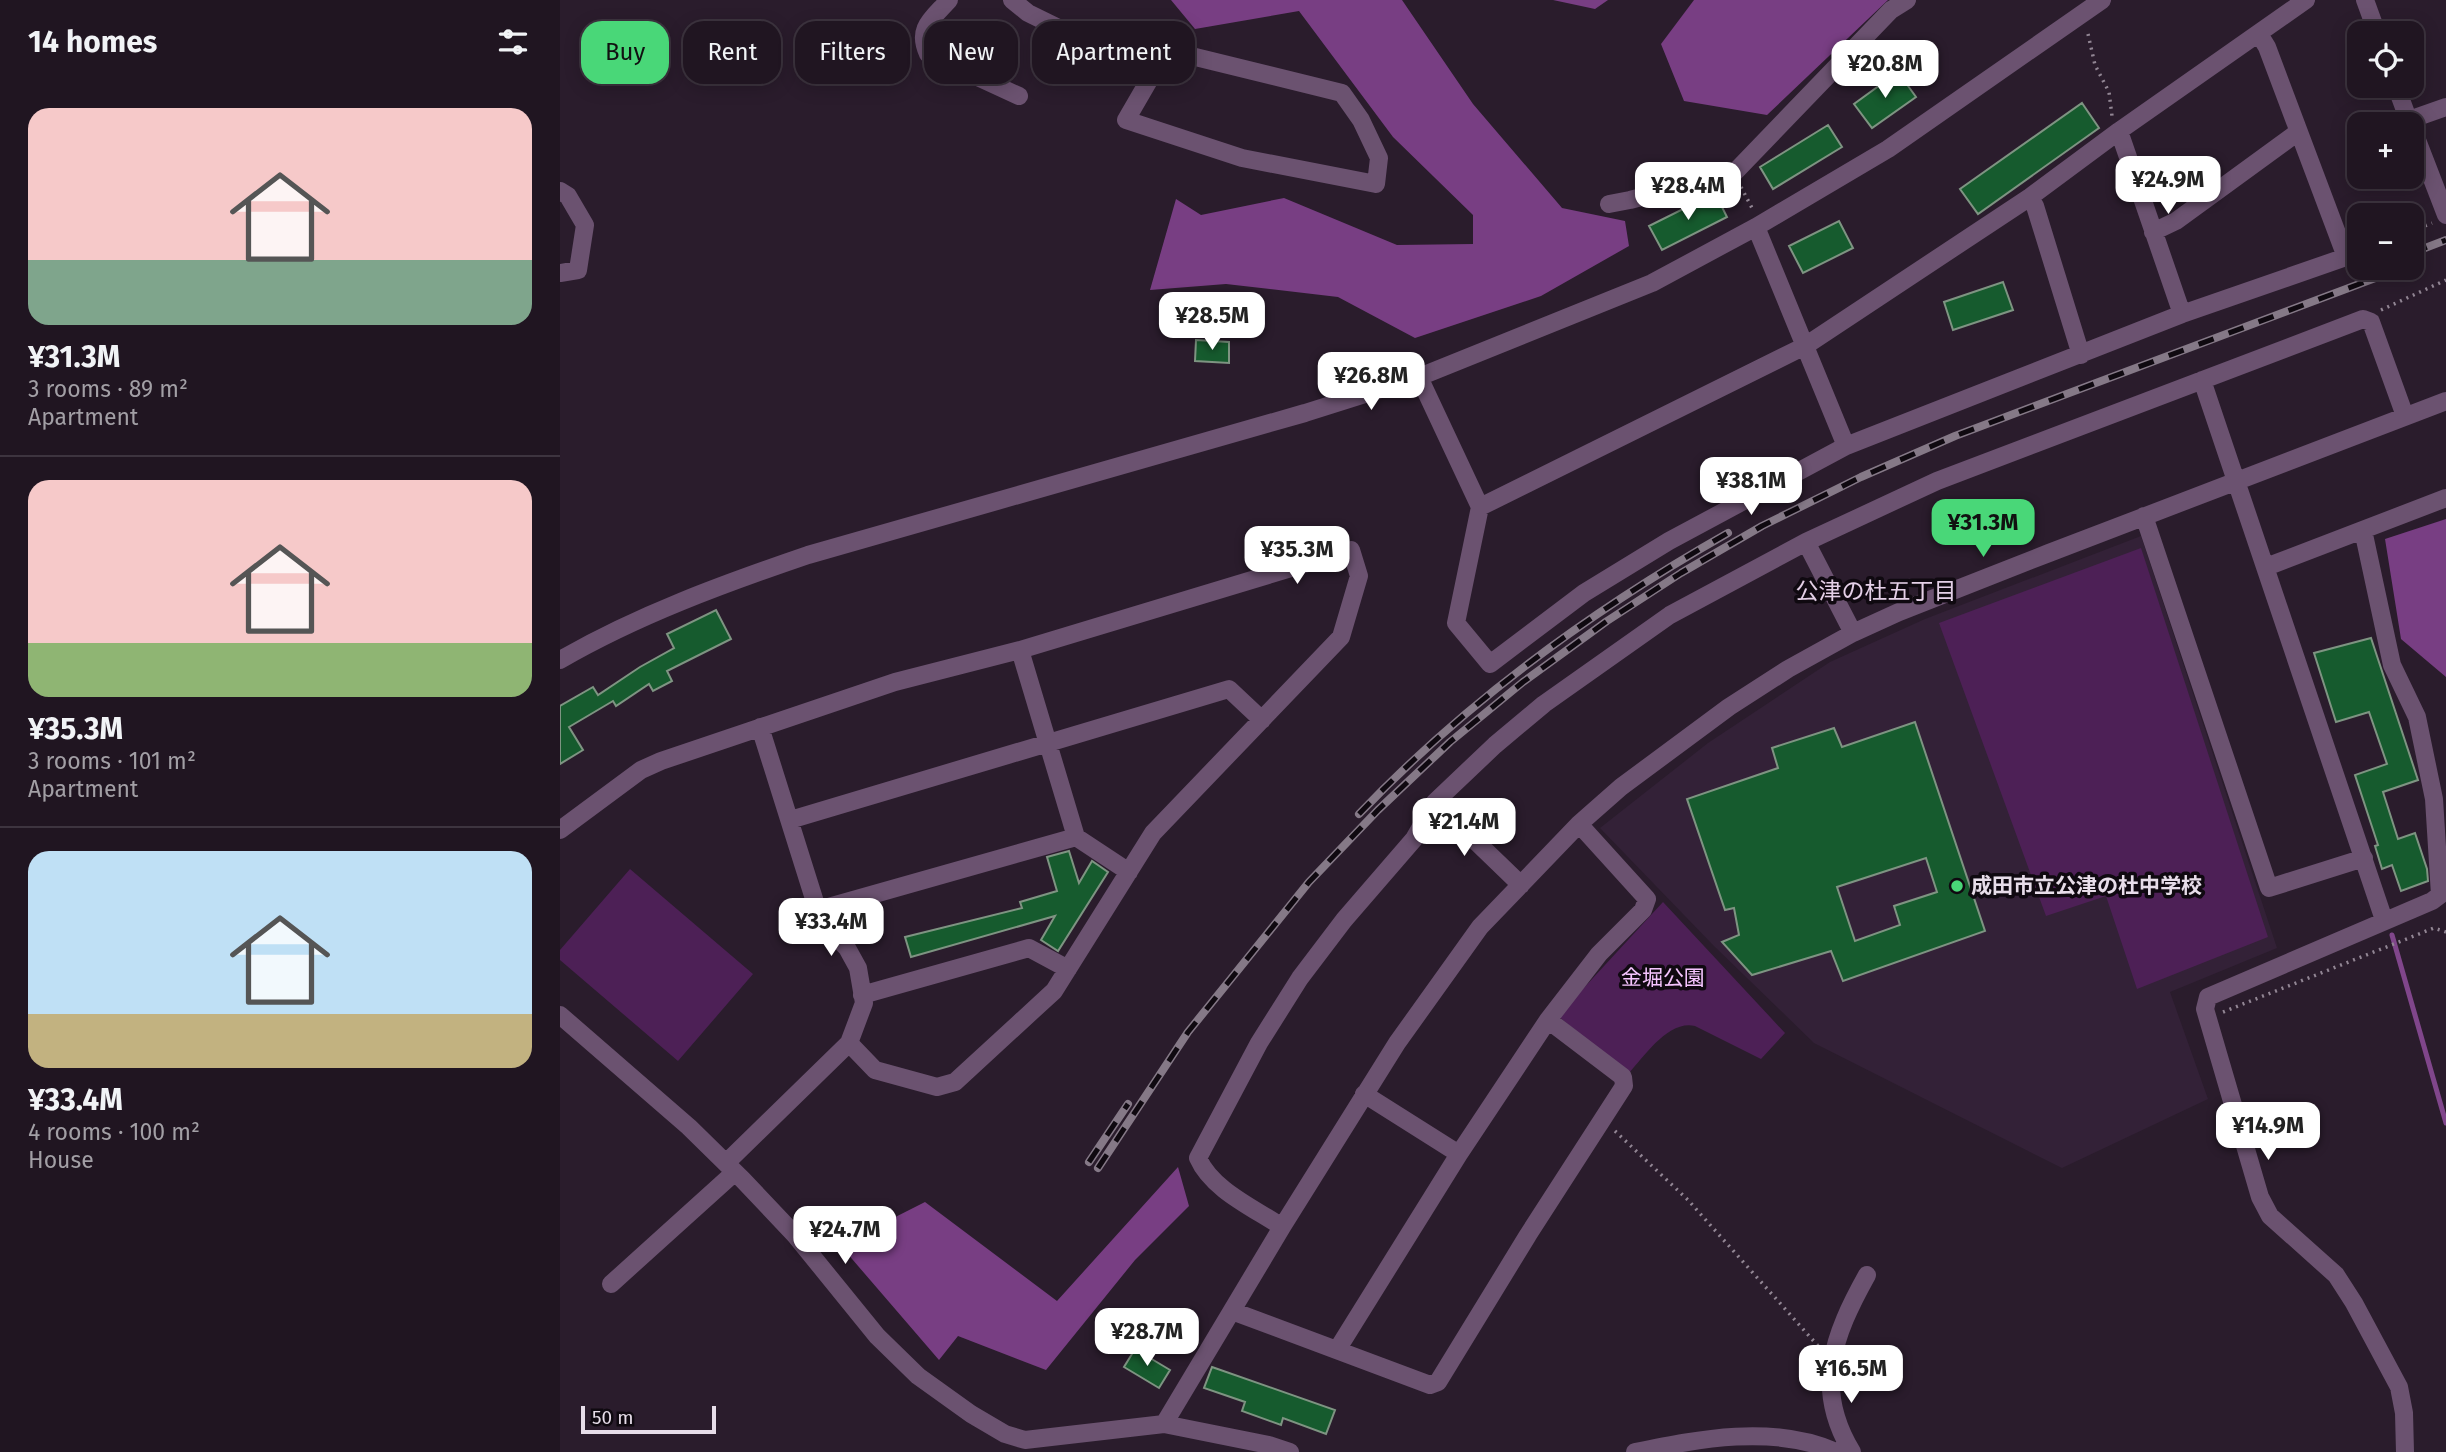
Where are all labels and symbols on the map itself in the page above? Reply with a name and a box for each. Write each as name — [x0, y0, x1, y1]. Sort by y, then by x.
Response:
pin: ¥20.8M — [1828, 41, 1942, 100]
pin: ¥24.9M — [2111, 156, 2225, 216]
pin: ¥28.4M — [1631, 162, 1745, 222]
pin: ¥28.5M — [1155, 292, 1269, 352]
pin: ¥26.8M — [1314, 352, 1428, 412]
pin: ¥38.1M — [1694, 458, 1808, 517]
pin: ¥31.3M — [1926, 500, 2040, 559]
pin: ¥35.3M — [1240, 526, 1354, 586]
district label: 公津の杜五丁目 — [1796, 577, 1957, 605]
pin: ¥21.4M — [1407, 798, 1521, 858]
place label: 成田市立公津の杜中学校 — [1971, 873, 2202, 899]
marker: 成田市立公津の杜中学校 — [1949, 878, 1965, 894]
pin: ¥33.4M — [774, 898, 888, 958]
park label: 金堀公園 — [1621, 965, 1705, 991]
pin: ¥14.9M — [2211, 1102, 2325, 1162]
pin: ¥24.7M — [788, 1206, 902, 1266]
pin: ¥28.7M — [1090, 1308, 1204, 1368]
pin: ¥16.5M — [1794, 1346, 1908, 1405]
scale bar — [581, 1403, 716, 1435]

